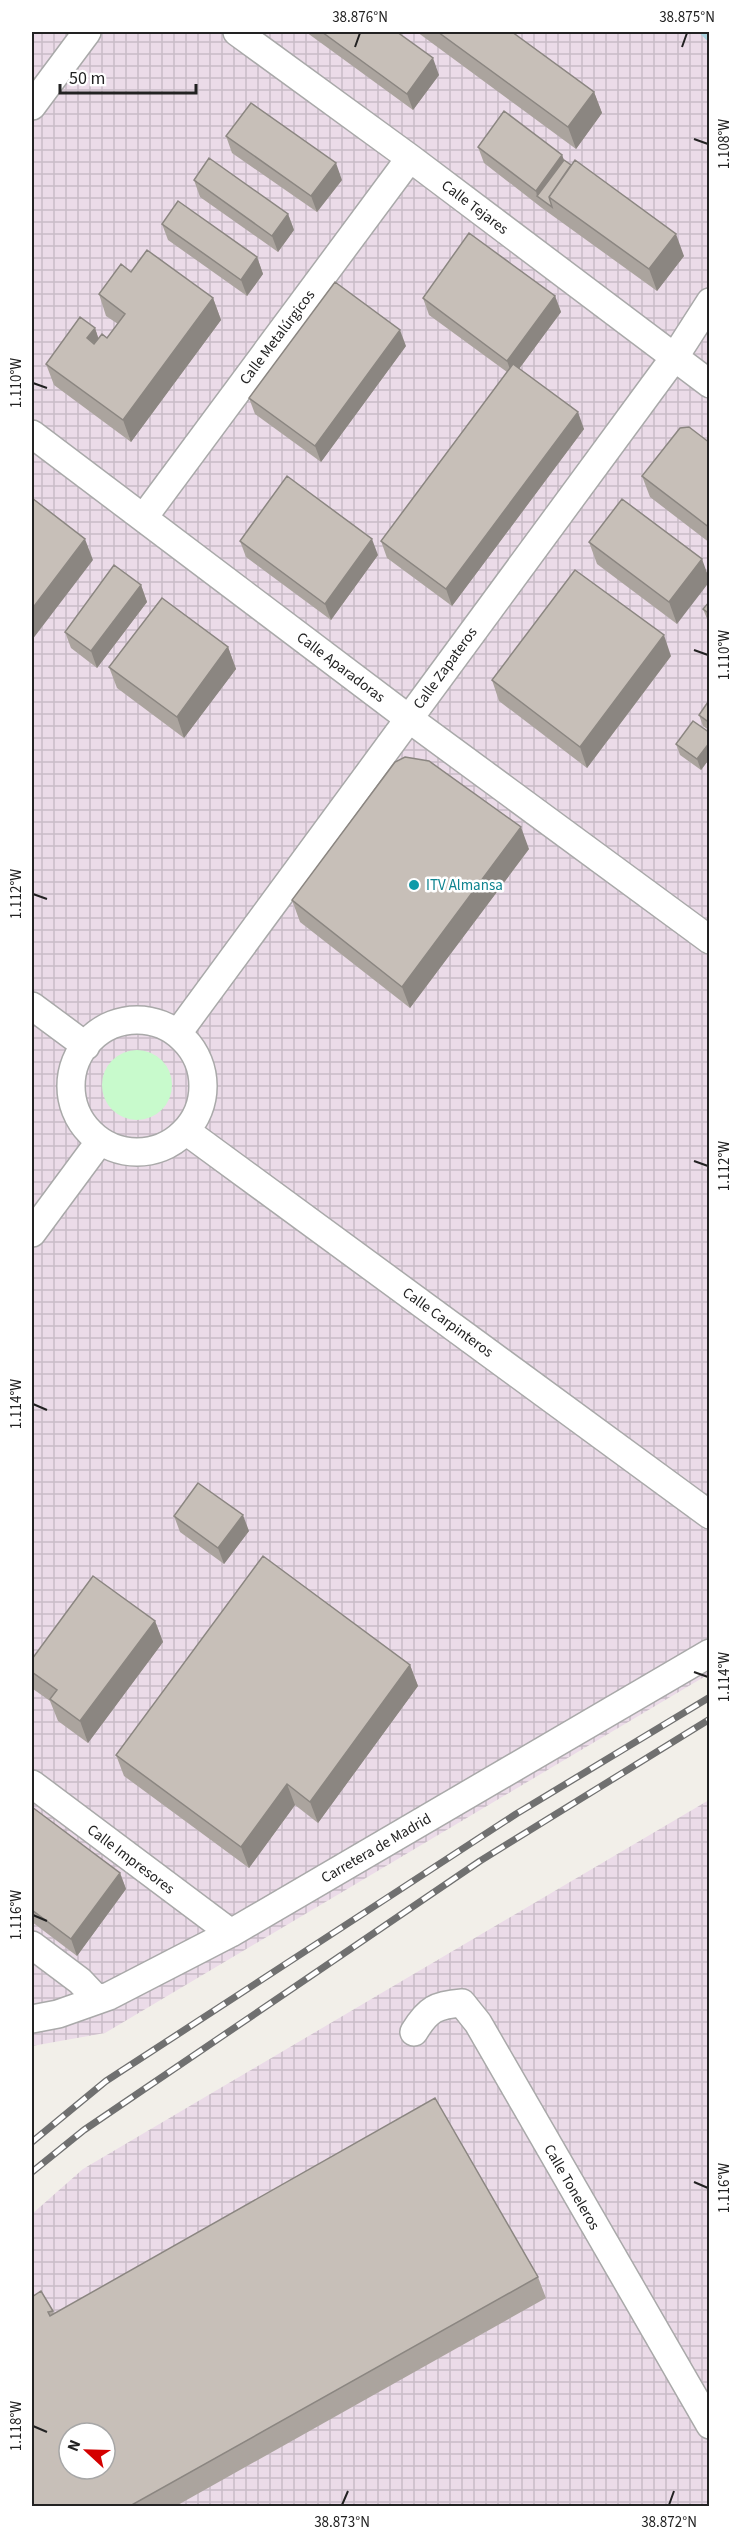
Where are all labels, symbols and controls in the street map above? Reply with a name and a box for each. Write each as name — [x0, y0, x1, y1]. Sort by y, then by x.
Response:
text: 38.876°N — [332, 7, 388, 28]
text: 38.875°N — [659, 7, 715, 28]
scale bar — [60, 57, 196, 95]
text: 50 m — [69, 66, 105, 91]
text: 1.108°W — [714, 119, 735, 169]
street label: Calle Tejares — [437, 175, 512, 239]
street label: Calle Metalúrgicos — [235, 285, 320, 389]
text: 1.110°W — [6, 358, 27, 408]
street label: Calle Zapateros — [408, 623, 482, 714]
street label: Calle Aparadoras — [292, 627, 389, 708]
text: 1.110°W — [714, 630, 735, 680]
text: 1.112°W — [6, 869, 27, 919]
place label: ITV Almansa — [426, 875, 503, 896]
marker: ITV Almansa — [407, 878, 421, 892]
text: 1.112°W — [714, 1141, 735, 1191]
street label: Calle Carpinteros — [398, 1282, 497, 1362]
text: 1.114°W — [6, 1379, 27, 1429]
text: 1.114°W — [714, 1652, 735, 1702]
street label: Carretera de Madrid — [317, 1808, 435, 1889]
street label: Calle Impresores — [83, 1820, 179, 1899]
text: 1.116°W — [6, 1890, 27, 1940]
street label: Calle Toneleros — [539, 2141, 605, 2234]
text: 1.116°W — [714, 2163, 735, 2213]
text: 1.118°W — [6, 2401, 27, 2451]
north arrow — [57, 2421, 117, 2481]
text: N — [62, 2437, 86, 2455]
text: 38.873°N — [314, 2512, 370, 2533]
text: 38.872°N — [641, 2512, 697, 2533]

